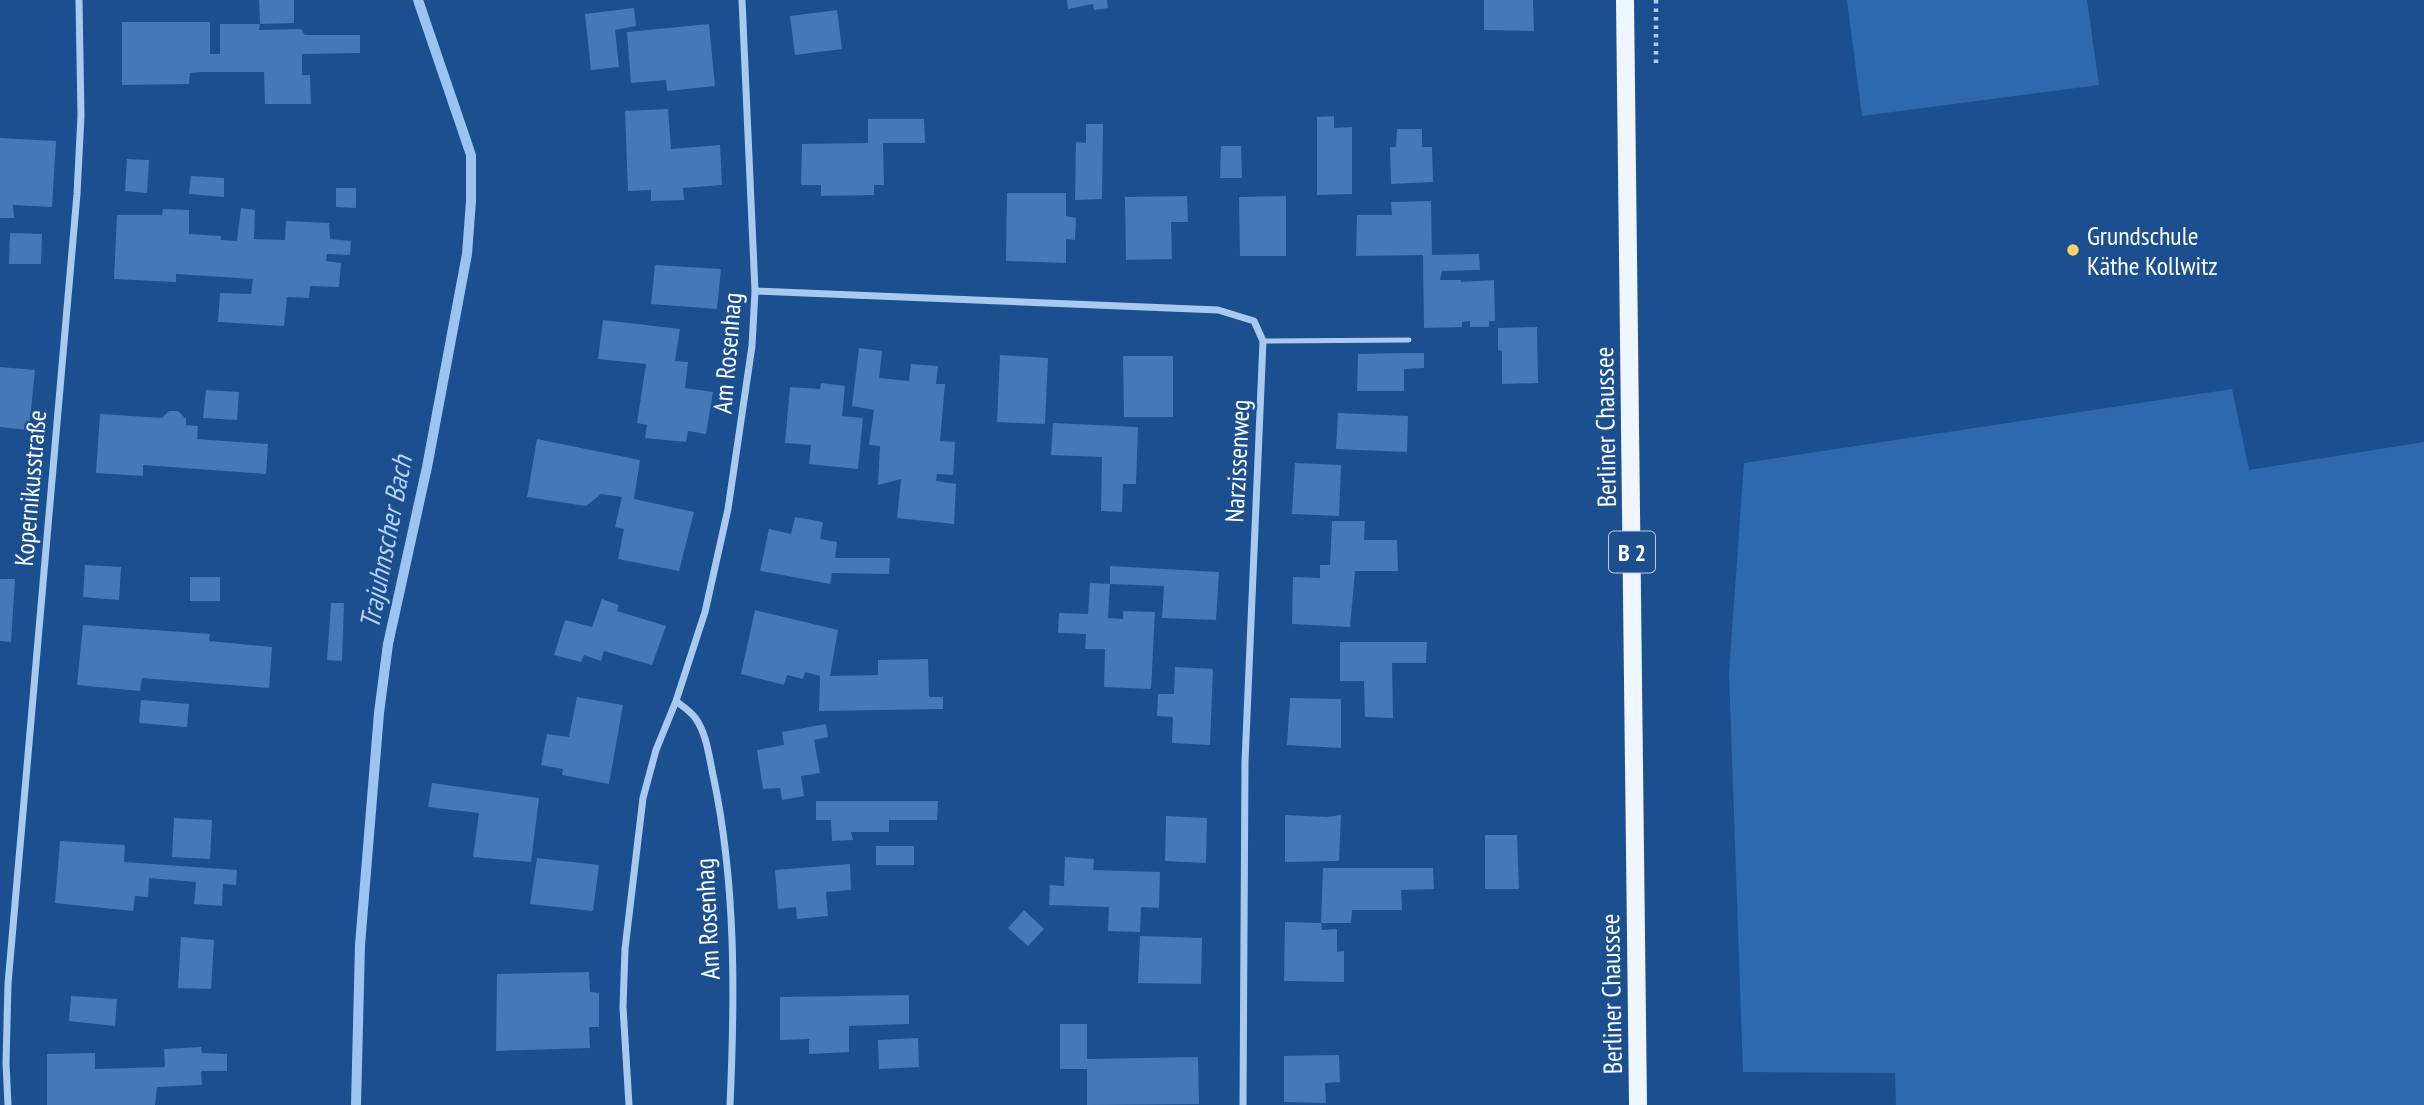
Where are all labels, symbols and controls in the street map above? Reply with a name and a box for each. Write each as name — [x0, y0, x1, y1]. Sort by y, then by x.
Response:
place label: Grundschule Käthe Kollwitz — [2087, 219, 2218, 282]
marker: Grundschule Käthe Kollwitz — [2065, 242, 2081, 258]
street label: Am Rosenhag — [705, 291, 749, 415]
street label: Berliner Chaussee — [1587, 346, 1623, 508]
street label: Narzissenweg — [1217, 399, 1257, 523]
street label: Kopernikusstraße — [7, 409, 53, 567]
water label: Trajuhnscher Bach — [350, 451, 420, 632]
road number: B 2 — [1609, 532, 1655, 572]
street label: Am Rosenhag — [687, 857, 727, 981]
street label: Berliner Chaussee — [1593, 913, 1629, 1075]

